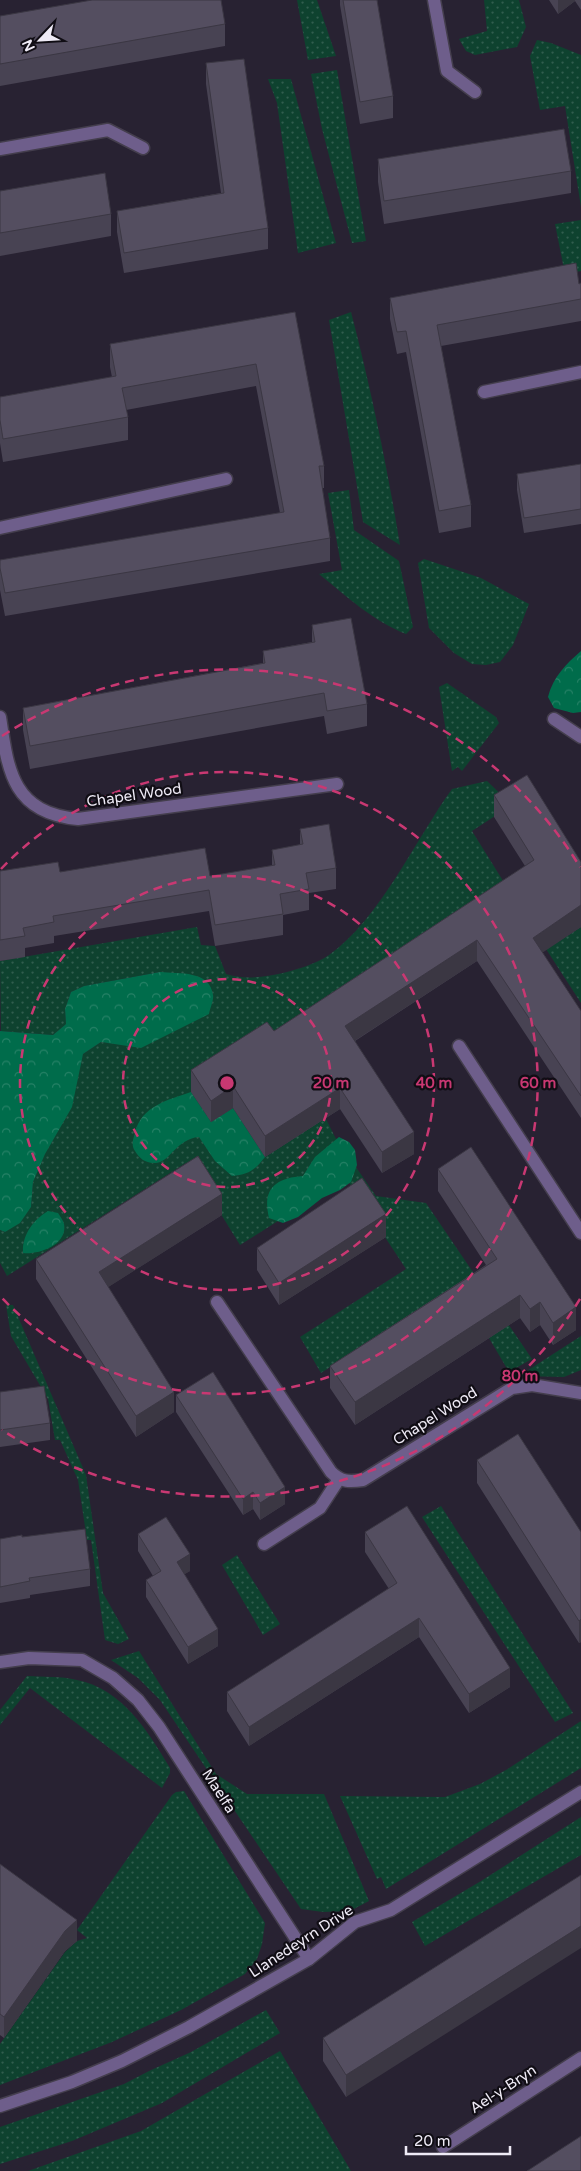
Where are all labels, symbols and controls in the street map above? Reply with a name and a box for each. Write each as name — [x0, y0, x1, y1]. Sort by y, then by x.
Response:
north arrow — [15, 15, 65, 65]
text: N — [19, 37, 39, 54]
street label: Chapel Wood — [85, 779, 183, 811]
centre of rings — [218, 1074, 236, 1092]
text: 20 m — [313, 1074, 349, 1092]
text: 40 m — [416, 1074, 452, 1092]
text: 60 m — [520, 1074, 556, 1092]
text: 80 m — [502, 1367, 538, 1385]
street label: Chapel Wood — [390, 1383, 480, 1449]
street label: Maelfa — [198, 1766, 240, 1816]
street label: Llanedeyrn Drive — [246, 1901, 356, 1981]
street label: Ael-y-Bryn — [466, 2061, 540, 2117]
scale bar — [406, 2124, 510, 2156]
text: 20 m — [414, 2132, 451, 2150]

